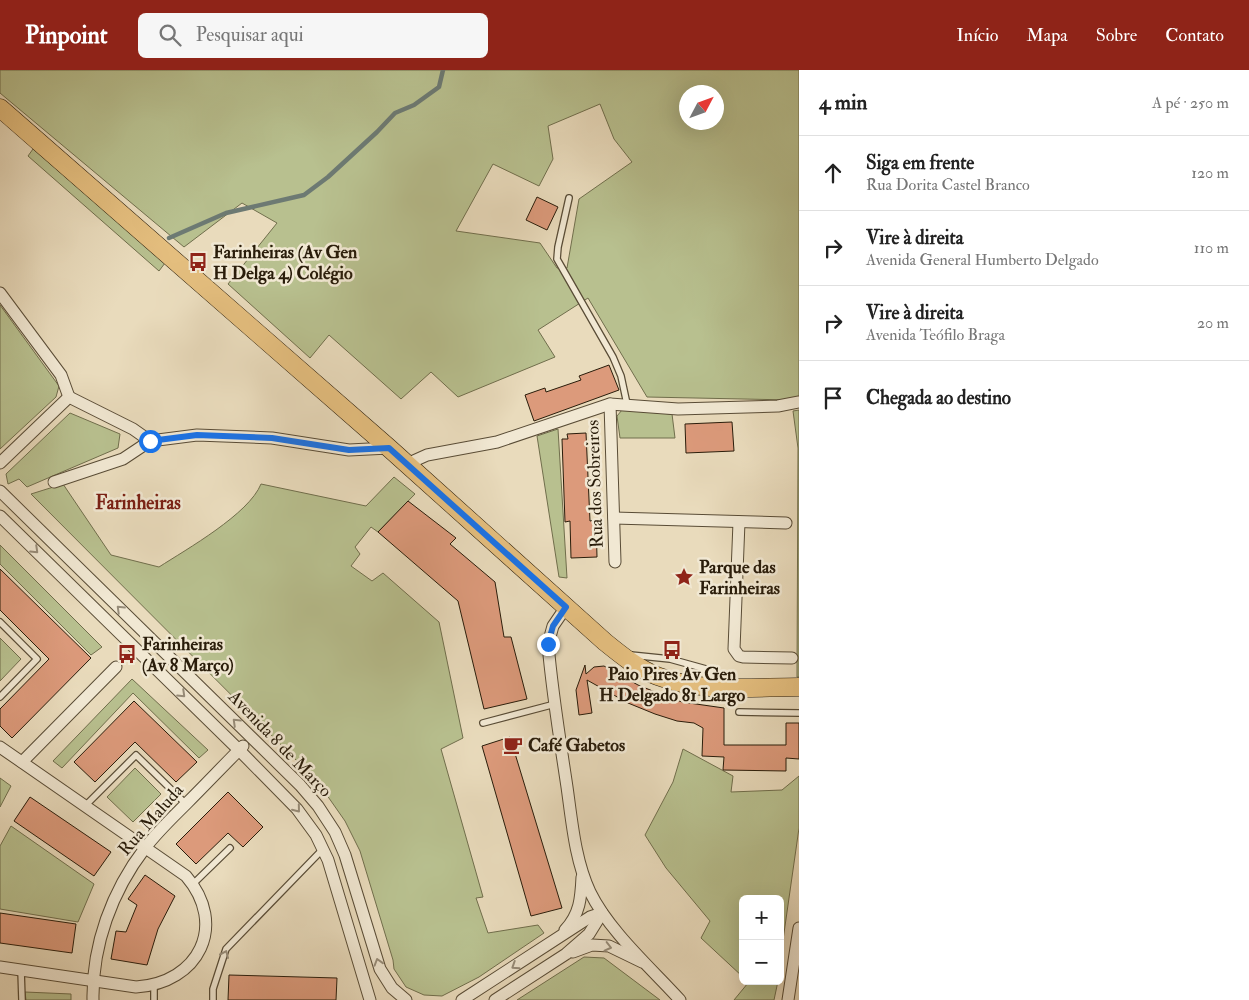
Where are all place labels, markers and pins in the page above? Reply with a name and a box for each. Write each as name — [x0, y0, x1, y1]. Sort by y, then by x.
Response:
place label: Farinheiras (Av Gen H Delga 4) Colégio — [213, 241, 358, 285]
bus stop icon: Farinheiras (Av Gen H Delga 4) Colégio — [187, 251, 209, 273]
place label: Parque das Farinheiras — [699, 556, 780, 600]
place icon: Parque das Farinheiras — [673, 566, 695, 588]
place label: Farinheiras (Av 8 Março) — [142, 633, 234, 677]
bus stop icon: Paio Pires Av Gen H Delgado 81 Largo — [661, 639, 683, 661]
bus stop icon: Farinheiras (Av 8 Março) — [116, 643, 138, 665]
place label: Paio Pires Av Gen H Delgado 81 Largo — [599, 663, 745, 707]
cafe icon: Café Gabetos — [502, 734, 524, 756]
place label: Café Gabetos — [528, 734, 625, 757]

